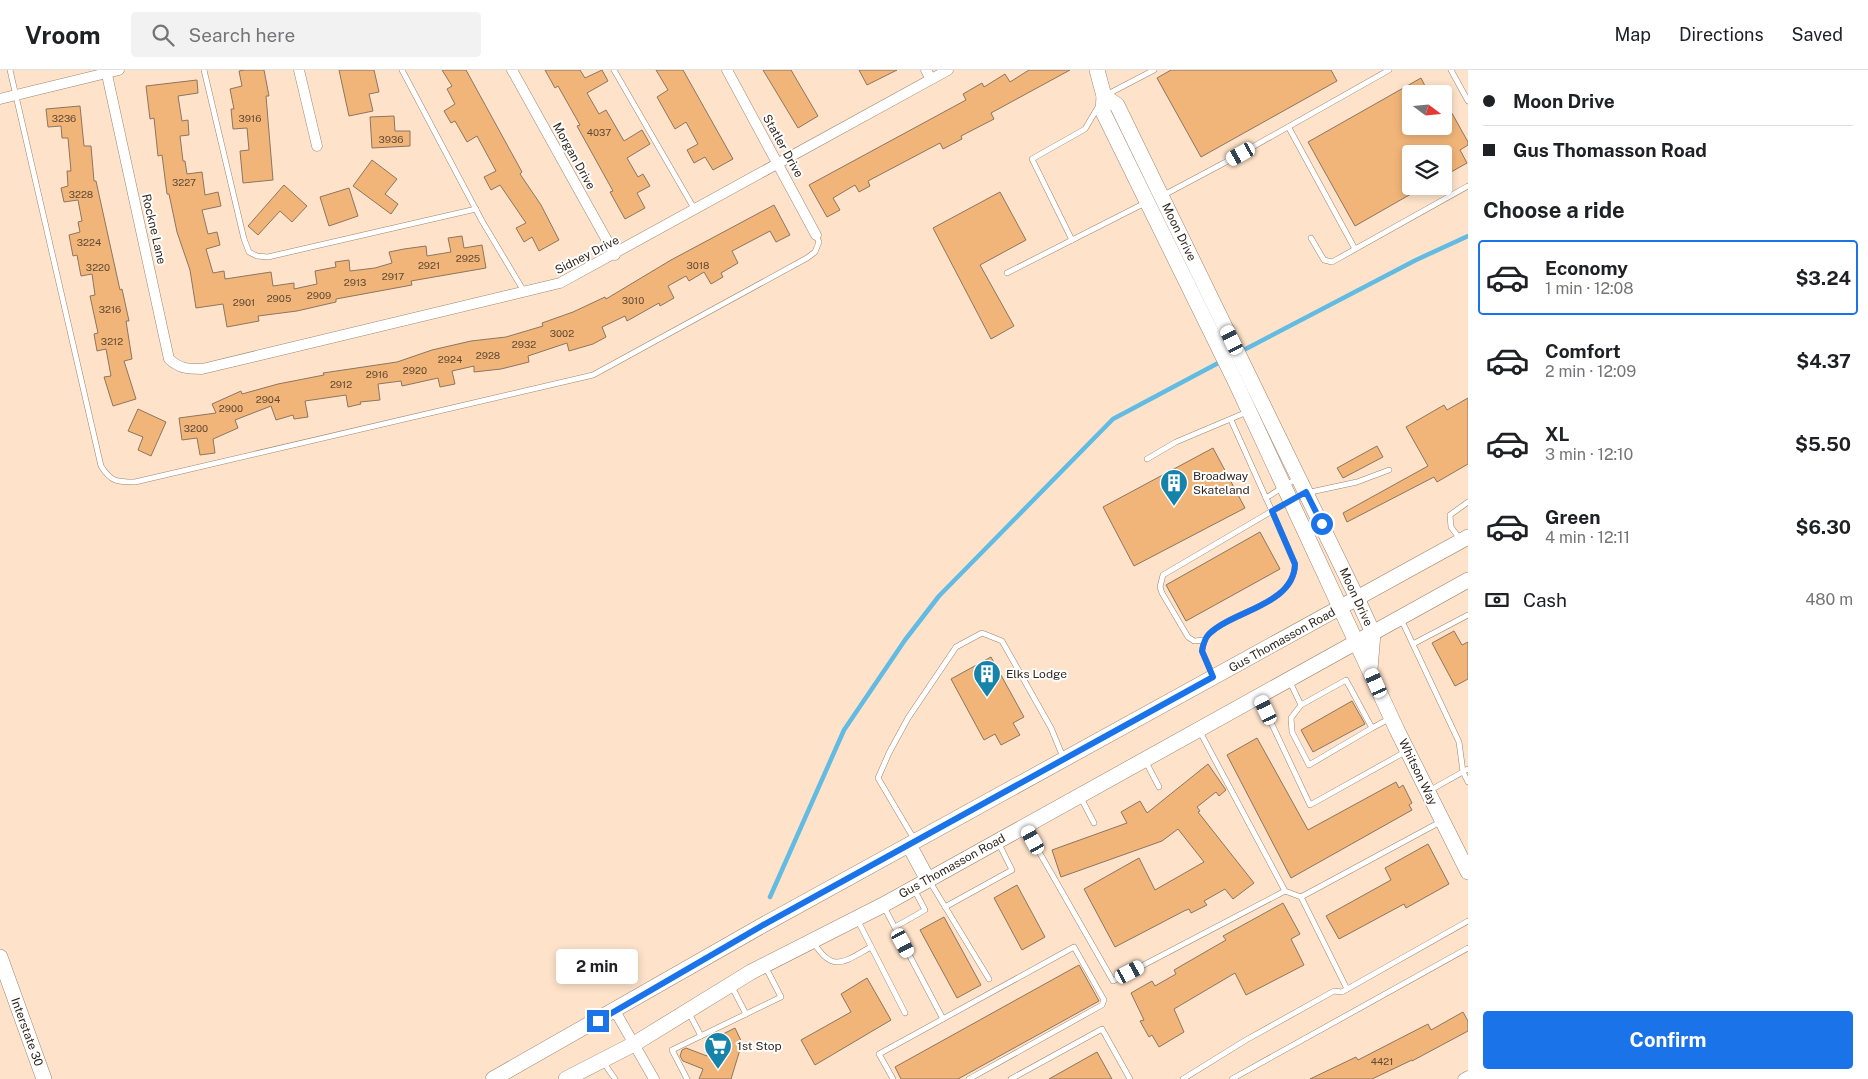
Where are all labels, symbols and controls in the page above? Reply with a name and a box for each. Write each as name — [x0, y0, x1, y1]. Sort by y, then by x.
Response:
search box — [131, 12, 481, 57]
text: Vroom — [25, 21, 101, 49]
icon: search — [149, 21, 177, 49]
text: Search here — [189, 24, 295, 46]
text: Map — [1614, 24, 1651, 45]
text: Directions — [1679, 24, 1764, 45]
text: Saved — [1792, 24, 1843, 45]
north arrow — [1402, 85, 1452, 135]
map controls — [1402, 85, 1452, 195]
text: Moon Drive — [1513, 90, 1615, 112]
house number: 3236 — [52, 112, 76, 124]
house number: 3916 — [239, 112, 261, 124]
street label: Statler Drive — [760, 112, 806, 180]
street label: Morgan Drive — [550, 120, 598, 192]
house number: 4037 — [587, 126, 611, 138]
house number: 3936 — [379, 133, 403, 145]
text: Gus Thomasson Road — [1513, 139, 1707, 161]
car — [1224, 140, 1257, 168]
button: layers — [1402, 145, 1452, 195]
house number: 3227 — [172, 176, 196, 188]
house number: 3228 — [69, 188, 93, 200]
street label: Rockne Lane — [139, 193, 169, 266]
text: Choose a ride — [1483, 197, 1625, 223]
street label: Moon Drive — [1159, 201, 1199, 263]
street label: Sidney Drive — [553, 233, 621, 277]
house number: 3224 — [77, 236, 101, 248]
house number: 2925 — [456, 252, 480, 264]
icon: car — [1485, 255, 1530, 300]
text: Economy — [1545, 257, 1628, 279]
house number: 2921 — [418, 259, 440, 271]
house number: 3018 — [687, 259, 709, 271]
house number: 3220 — [86, 261, 110, 273]
text: $3.24 — [1795, 267, 1851, 289]
house number: 2917 — [382, 270, 404, 282]
house number: 2913 — [344, 276, 366, 288]
text: 1 min · 12:08 — [1545, 279, 1634, 298]
house number: 2909 — [307, 289, 331, 301]
house number: 2905 — [267, 292, 291, 304]
house number: 3010 — [622, 294, 644, 306]
house number: 2901 — [233, 296, 255, 308]
house number: 3216 — [99, 303, 121, 315]
car — [1218, 323, 1245, 357]
house number: 3002 — [550, 327, 574, 339]
house number: 3212 — [101, 335, 123, 347]
house number: 2932 — [512, 338, 536, 350]
icon: car — [1485, 338, 1530, 383]
text: Comfort — [1545, 340, 1621, 362]
house number: 2928 — [476, 349, 500, 361]
text: $4.37 — [1796, 350, 1851, 372]
house number: 2924 — [438, 353, 462, 365]
text: 2 min · 12:09 — [1545, 362, 1636, 381]
house number: 2920 — [403, 364, 427, 376]
house number: 2916 — [366, 368, 388, 380]
house number: 2912 — [330, 378, 352, 390]
house number: 2904 — [256, 393, 280, 405]
house number: 2900 — [219, 402, 243, 414]
icon: car — [1485, 421, 1530, 466]
house number: 3200 — [184, 422, 208, 434]
text: XL — [1545, 423, 1570, 445]
text: $5.50 — [1795, 433, 1851, 455]
text: 3 min · 12:10 — [1545, 445, 1633, 464]
building icon: Broadway Skateland — [1159, 468, 1189, 507]
place label: Broadway Skateland — [1193, 469, 1250, 497]
icon: car — [1485, 504, 1530, 549]
text: Green — [1545, 506, 1600, 528]
route start — [1311, 513, 1333, 535]
text: $6.30 — [1796, 516, 1851, 538]
text: 4 min · 12:11 — [1545, 528, 1630, 547]
street label: Moon Drive — [1336, 566, 1376, 629]
icon: cash — [1483, 586, 1511, 614]
text: Cash — [1523, 589, 1567, 611]
text: 480 m — [1805, 590, 1853, 609]
street label: Gus Thomasson Road — [1226, 605, 1338, 675]
building icon: Elks Lodge — [972, 659, 1002, 698]
car — [1363, 666, 1388, 700]
place label: Elks Lodge — [1006, 667, 1067, 681]
car — [1252, 693, 1279, 727]
street label: Whitson Way — [1396, 736, 1440, 808]
car — [1019, 823, 1046, 857]
street label: Gus Thomasson Road — [896, 831, 1008, 901]
car — [889, 926, 916, 960]
callout: 2 min — [557, 948, 639, 984]
text: 2 min — [576, 957, 618, 976]
car — [1113, 958, 1146, 986]
street label: Interstate 30 — [8, 996, 46, 1068]
route end — [587, 1010, 609, 1032]
button: Confirm — [1483, 1011, 1853, 1069]
supermarket icon: 1st Stop — [703, 1031, 733, 1070]
place label: 1st Stop — [737, 1039, 782, 1053]
house number: 4421 — [1371, 1055, 1393, 1067]

